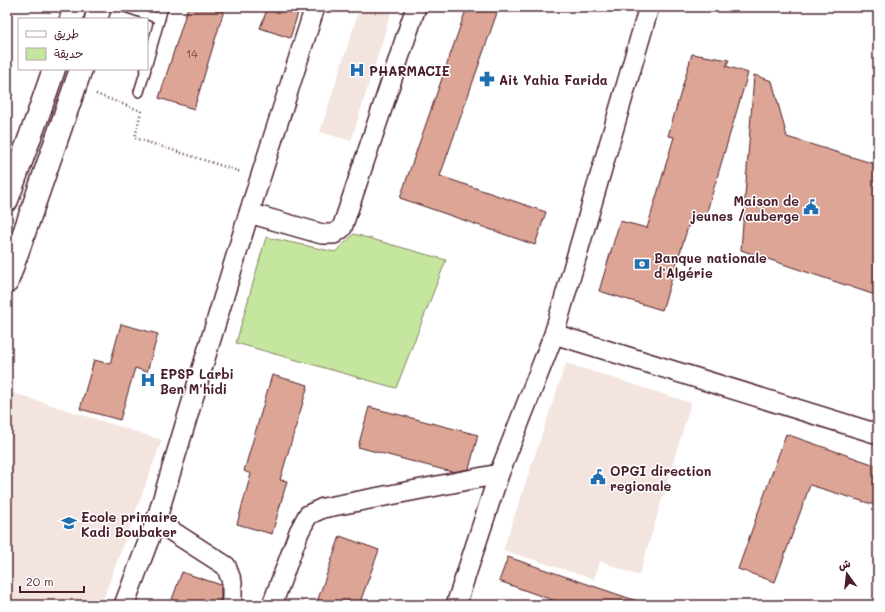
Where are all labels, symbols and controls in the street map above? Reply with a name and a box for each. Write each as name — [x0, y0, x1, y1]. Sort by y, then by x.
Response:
legend — [18, 18, 148, 70]
text: طريق — [54, 25, 79, 41]
text: حديقة — [54, 45, 83, 61]
house number: 14 — [186, 46, 198, 61]
hospital icon: PHARMACIE — [348, 61, 366, 79]
place label: PHARMACIE — [369, 62, 450, 79]
pharmacy icon: Ait Yahia Farida — [478, 70, 496, 88]
place label: Ait Yahia Farida — [499, 71, 608, 88]
place label: Maison de jeunes /auberge — [689, 192, 799, 224]
public building icon: Maison de jeunes /auberge — [802, 198, 820, 216]
place label: Banque nationale d'Algérie — [654, 249, 767, 281]
bank icon: Banque nationale d'Algérie — [633, 255, 651, 273]
place label: EPSP Larbi Ben M'hidi — [160, 365, 234, 397]
hospital icon: EPSP Larbi Ben M'hidi — [139, 371, 157, 389]
place label: OPGI direction regionale — [610, 462, 711, 494]
public building icon: OPGI direction regionale — [589, 468, 607, 486]
place label: Ecole primaire Kadi Boubaker — [81, 508, 178, 540]
school or university icon: Ecole primaire Kadi Boubaker — [60, 514, 78, 532]
north arrow — [827, 554, 867, 594]
text: ش — [836, 555, 852, 573]
scale bar — [20, 568, 84, 594]
text: 20 m — [26, 573, 54, 589]

